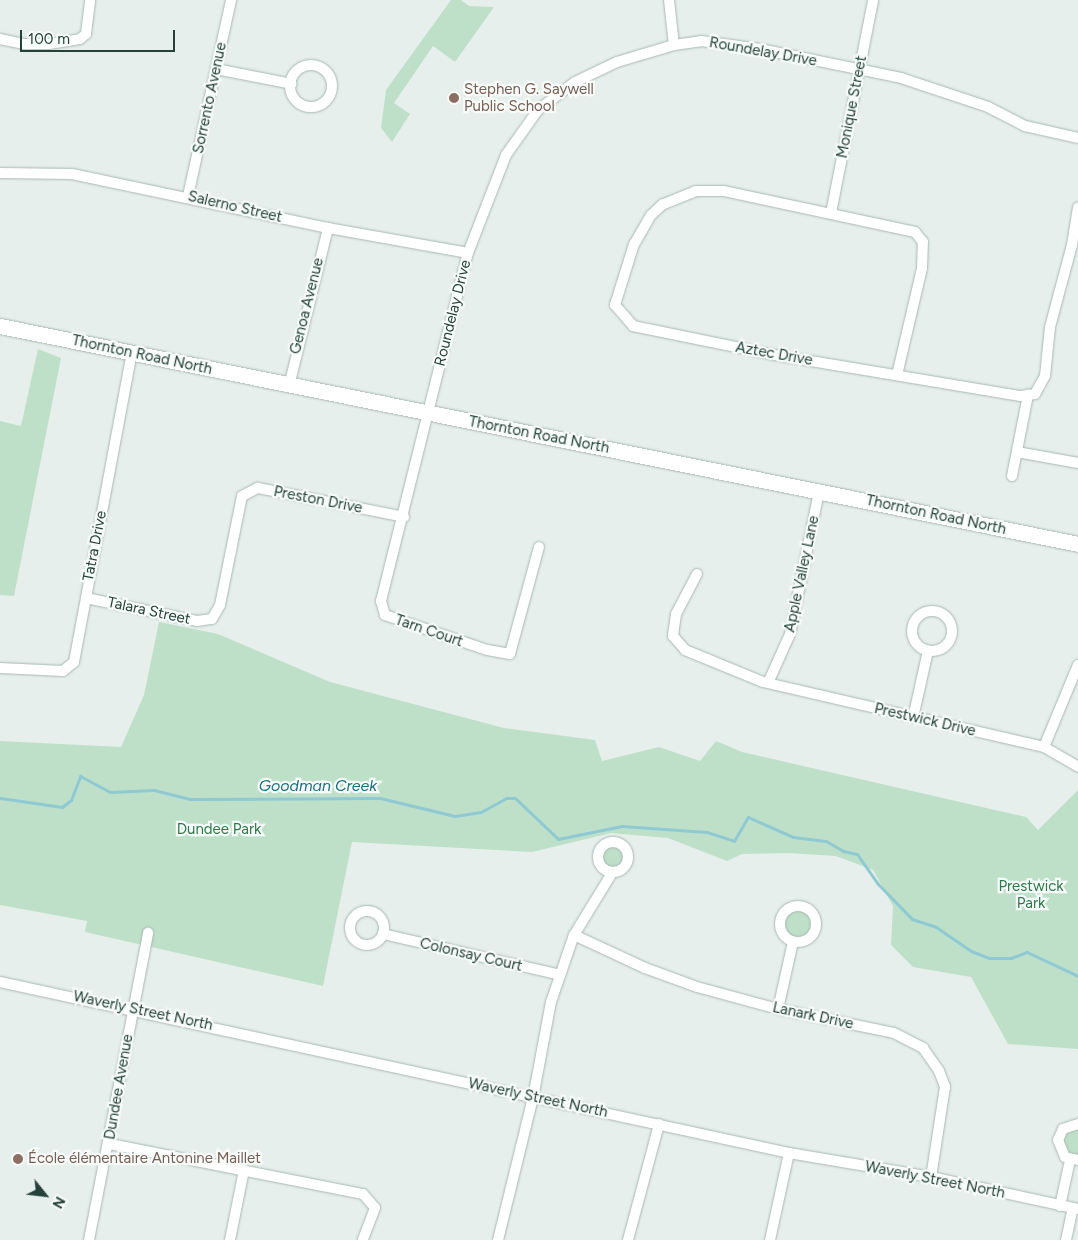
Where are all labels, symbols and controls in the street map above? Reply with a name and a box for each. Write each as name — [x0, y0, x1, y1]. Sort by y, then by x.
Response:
scale bar — [22, 20, 178, 52]
text: 100 m — [28, 30, 70, 48]
street label: Roundelay Drive — [708, 34, 818, 70]
street label: Sorrento Avenue — [189, 41, 231, 155]
street label: Monique Street — [833, 54, 871, 160]
place label: Stephen G. Saywell Public School — [464, 80, 594, 115]
marker: Stephen G. Saywell Public School — [448, 92, 460, 104]
street label: Salerno Street — [186, 187, 284, 227]
street label: Genoa Avenue — [286, 256, 328, 356]
street label: Roundelay Drive — [431, 258, 475, 368]
street label: Thornton Road North — [70, 331, 214, 379]
street label: Aztec Drive — [734, 338, 814, 370]
street label: Thornton Road North — [467, 413, 611, 457]
street label: Preston Drive — [272, 483, 364, 517]
street label: Thornton Road North — [864, 491, 1008, 539]
street label: Tatra Drive — [79, 509, 111, 583]
street label: Apple Valley Lane — [781, 514, 823, 634]
street label: Talara Street — [106, 593, 192, 629]
street label: Tarn Court — [393, 611, 465, 651]
street label: Prestwick Drive — [873, 700, 977, 740]
water label: Goodman Creek — [259, 776, 377, 796]
park label: Dundee Park — [177, 821, 261, 839]
park label: Prestwick Park — [998, 877, 1064, 912]
street label: Colonsay Court — [418, 934, 524, 976]
street label: Waverly Street North — [72, 987, 214, 1035]
street label: Lanark Drive — [771, 999, 855, 1033]
street label: Dundee Avenue — [101, 1033, 137, 1141]
street label: Waverly Street North — [467, 1074, 609, 1122]
place label: École élémentaire Antonine Maillet — [28, 1150, 261, 1168]
marker: École élémentaire Antonine Maillet — [12, 1153, 24, 1165]
street label: Waverly Street North — [863, 1158, 1007, 1202]
north arrow — [20, 1170, 70, 1220]
text: N — [49, 1194, 69, 1211]

